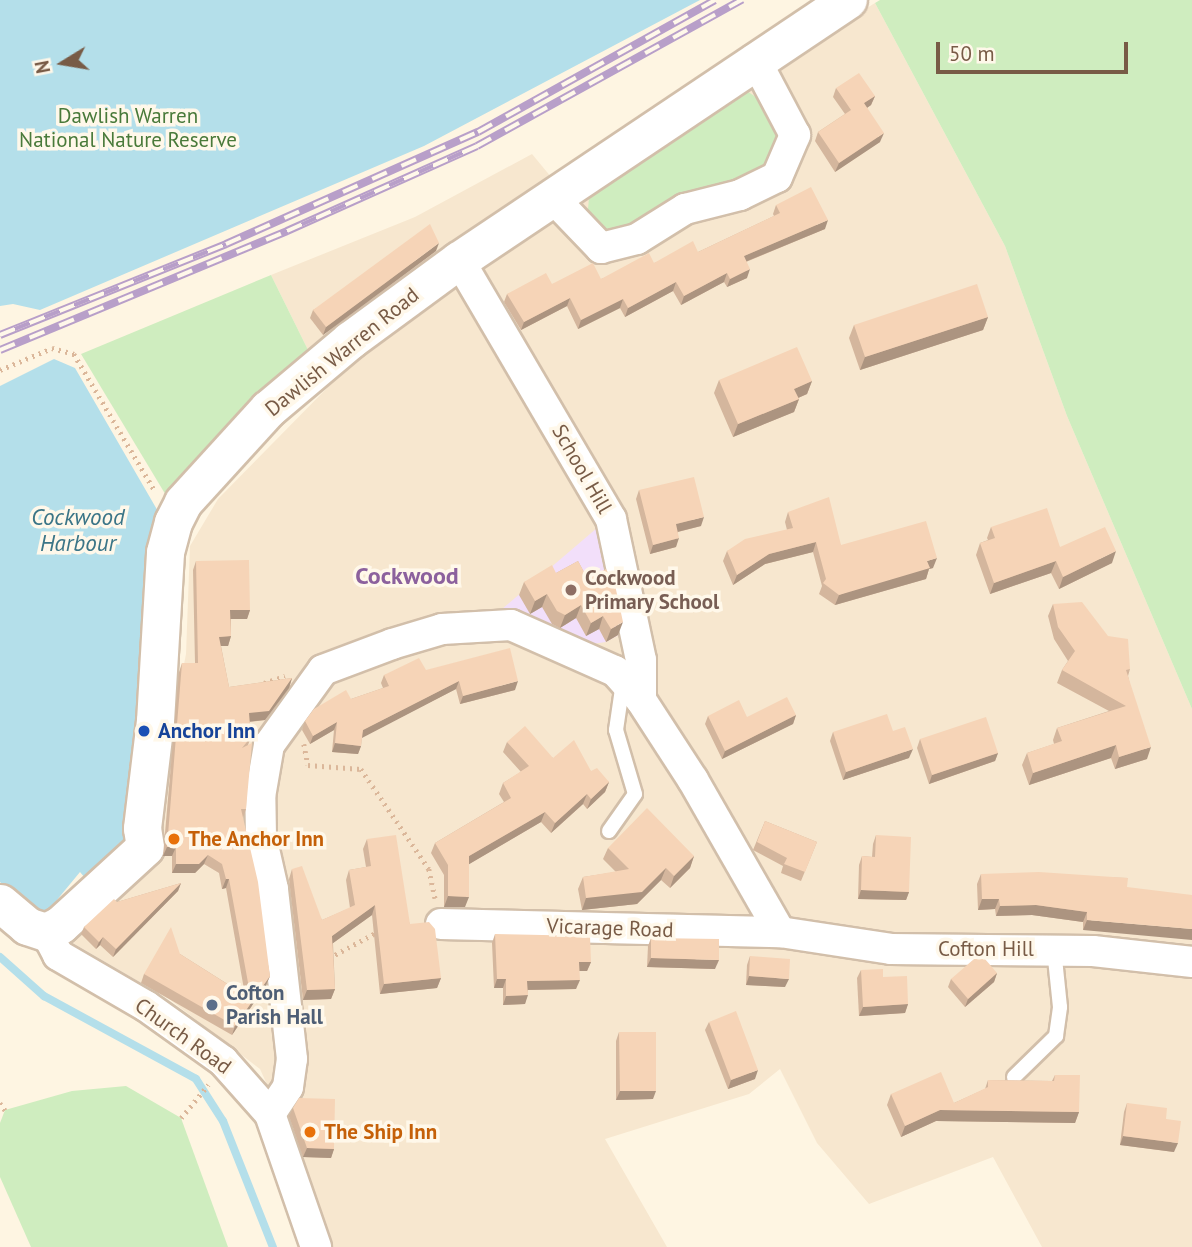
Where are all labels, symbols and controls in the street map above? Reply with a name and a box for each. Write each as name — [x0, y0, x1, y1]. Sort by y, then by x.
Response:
north arrow — [28, 28, 98, 98]
scale bar — [940, 28, 1132, 72]
text: 50 m — [949, 40, 995, 67]
text: N — [29, 59, 55, 75]
park label: Dawlish Warren National Nature Reserve — [19, 103, 237, 153]
street label: Dawlish Warren Road — [260, 282, 424, 422]
street label: School Hill — [546, 420, 618, 518]
water label: Cockwood Harbour — [31, 503, 125, 557]
district label: Cockwood — [355, 562, 459, 590]
place label: Cockwood Primary School — [585, 565, 720, 615]
marker: Cockwood Primary School — [563, 582, 579, 598]
place label: Anchor Inn — [158, 718, 256, 744]
marker: Anchor Inn — [136, 723, 152, 739]
place label: The Anchor Inn — [188, 826, 325, 852]
marker: The Anchor Inn — [166, 831, 182, 847]
street label: Vicarage Road — [546, 913, 674, 943]
street label: Cofton Hill — [938, 936, 1034, 962]
place label: Cofton Parish Hall — [226, 980, 323, 1030]
street label: Church Road — [130, 993, 236, 1079]
marker: Cofton Parish Hall — [204, 997, 220, 1013]
place label: The Ship Inn — [324, 1119, 437, 1145]
marker: The Ship Inn — [302, 1124, 318, 1140]

